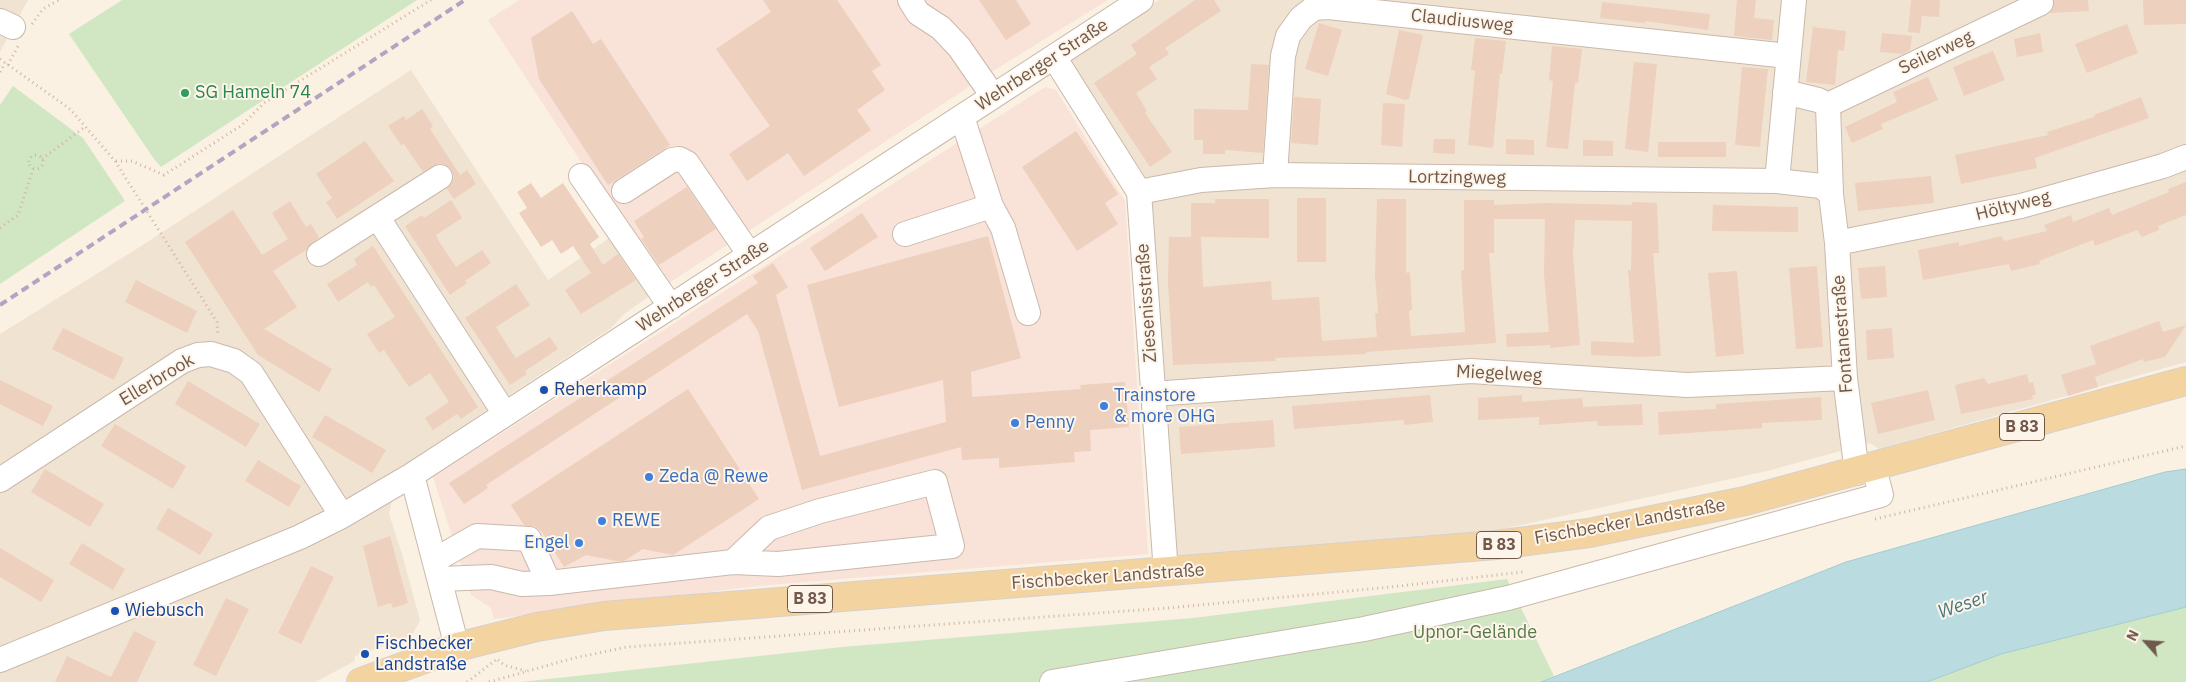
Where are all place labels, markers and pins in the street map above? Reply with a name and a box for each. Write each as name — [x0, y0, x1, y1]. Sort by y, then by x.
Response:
place label: SG Hameln 74 — [195, 82, 311, 104]
marker: SG Hameln 74 — [179, 87, 191, 99]
place label: Reherkamp — [554, 379, 647, 401]
marker: Reherkamp — [538, 384, 550, 396]
place label: Trainstore & more OHG — [1114, 385, 1215, 428]
marker: Trainstore & more OHG — [1098, 400, 1110, 412]
place label: Penny — [1025, 412, 1075, 434]
marker: Penny — [1009, 417, 1021, 429]
place label: Zeda @ Rewe — [659, 466, 768, 488]
marker: Zeda @ Rewe — [643, 471, 655, 483]
place label: REWE — [612, 510, 661, 532]
marker: REWE — [596, 515, 608, 527]
place label: Engel — [524, 532, 569, 554]
marker: Engel — [573, 537, 585, 549]
place label: Wiebusch — [125, 600, 204, 622]
marker: Wiebusch — [109, 605, 121, 617]
place label: Fischbecker Landstraße — [375, 633, 473, 676]
marker: Fischbecker Landstraße — [359, 648, 371, 660]

